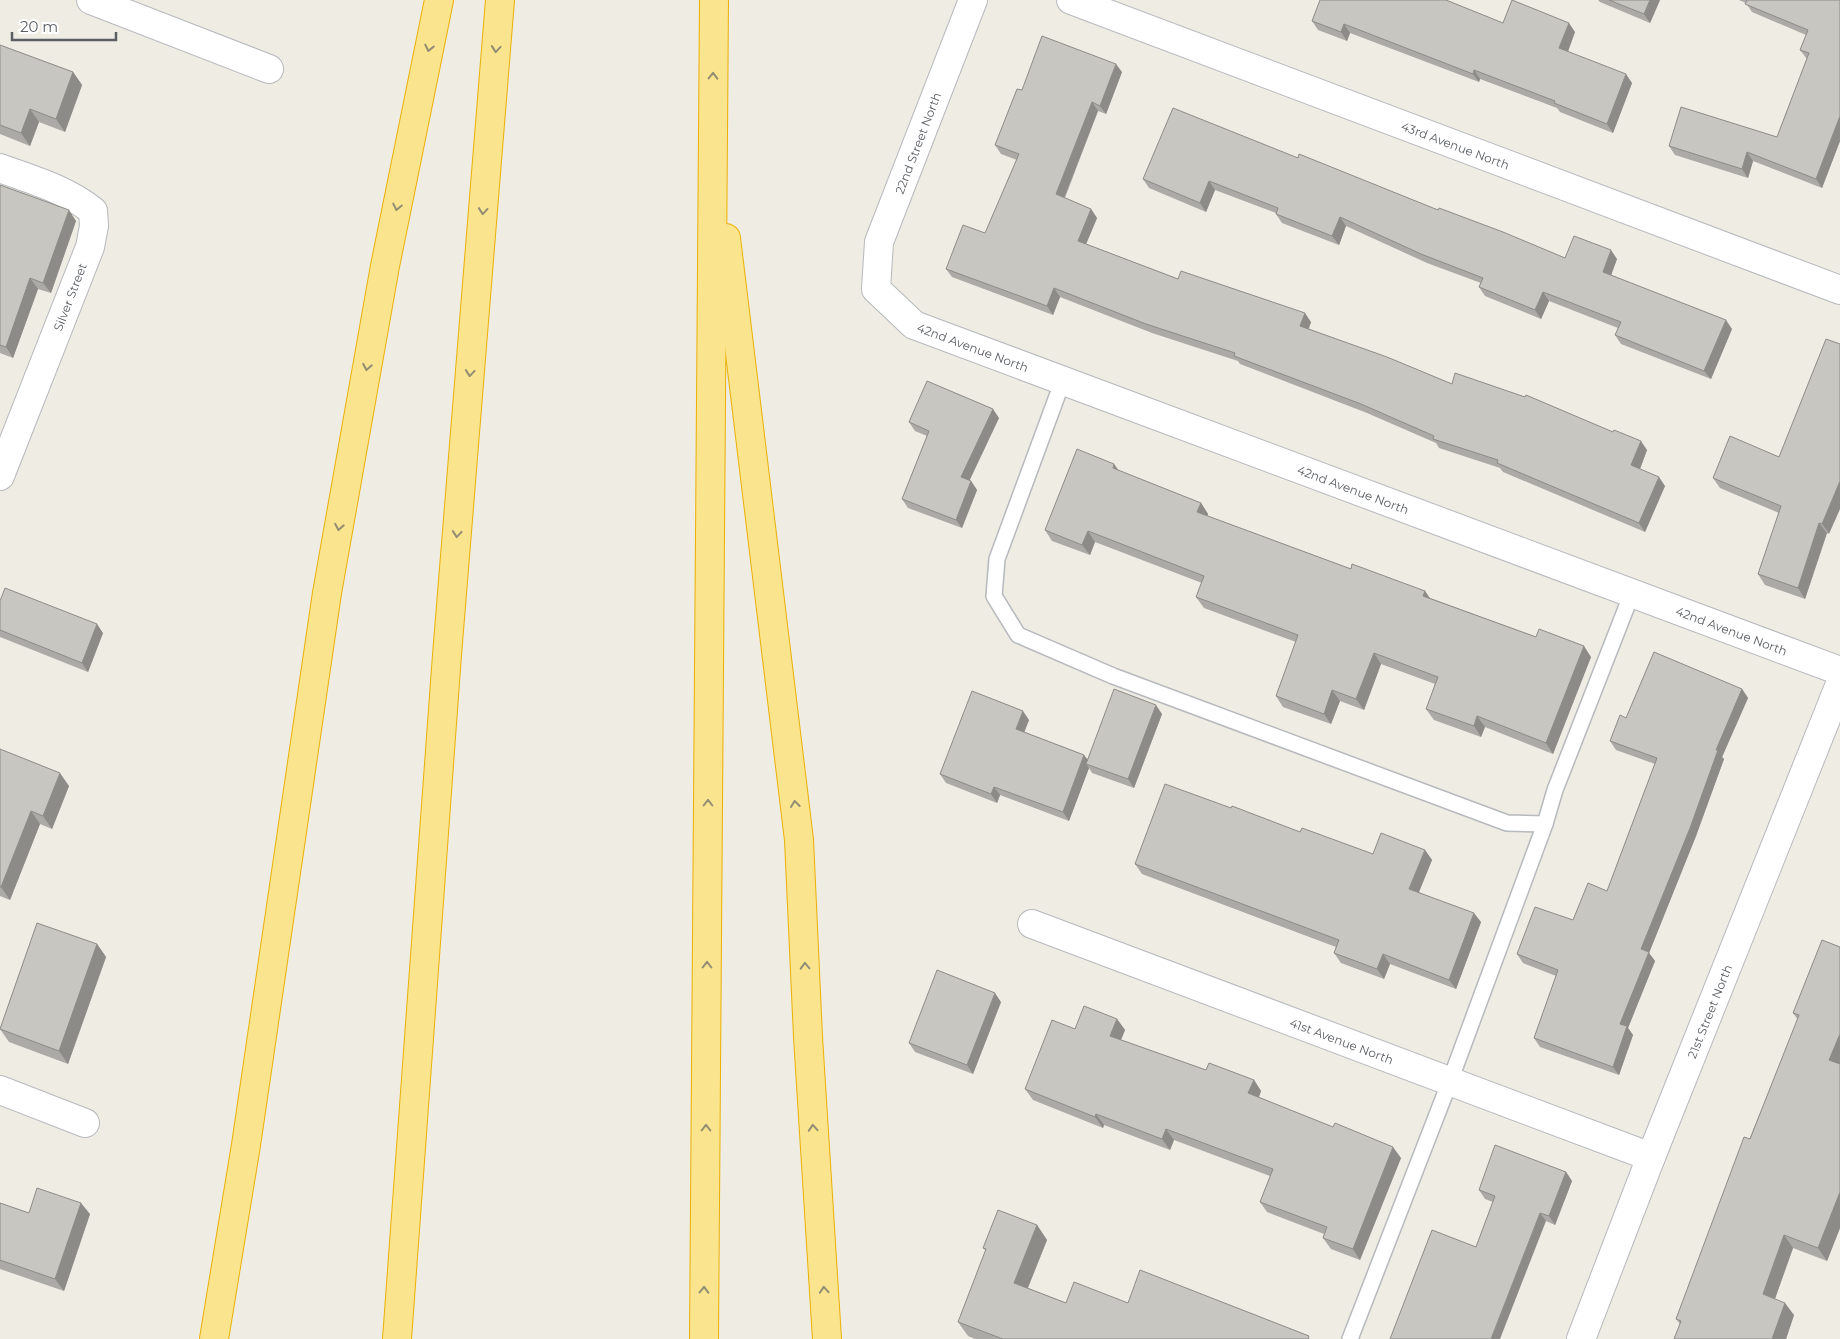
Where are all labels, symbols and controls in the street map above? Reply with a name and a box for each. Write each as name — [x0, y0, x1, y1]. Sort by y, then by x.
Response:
scale bar — [12, 10, 116, 42]
text: 20 m — [20, 17, 58, 36]
one-way arrow — [425, 43, 435, 52]
one-way arrow — [491, 45, 502, 53]
one-way arrow — [708, 72, 718, 80]
street label: 22nd Street North — [892, 90, 944, 196]
street label: 43rd Avenue North — [1399, 118, 1512, 172]
one-way arrow — [392, 203, 402, 211]
one-way arrow — [478, 207, 489, 215]
street label: Silver Street — [50, 261, 90, 333]
street label: 42nd Avenue North — [915, 319, 1031, 375]
one-way arrow — [362, 362, 372, 371]
one-way arrow — [465, 369, 476, 377]
street label: 42nd Avenue North — [1295, 461, 1411, 517]
one-way arrow — [334, 522, 344, 531]
one-way arrow — [451, 531, 462, 539]
street label: 42nd Avenue North — [1674, 603, 1790, 658]
one-way arrow — [703, 799, 713, 806]
one-way arrow — [790, 799, 801, 807]
one-way arrow — [702, 961, 712, 969]
one-way arrow — [799, 962, 810, 970]
street label: 21st Street North — [1684, 962, 1735, 1060]
street label: 41st Avenue North — [1288, 1014, 1396, 1067]
one-way arrow — [701, 1124, 711, 1132]
one-way arrow — [808, 1124, 819, 1132]
one-way arrow — [699, 1286, 709, 1294]
one-way arrow — [818, 1286, 829, 1294]

